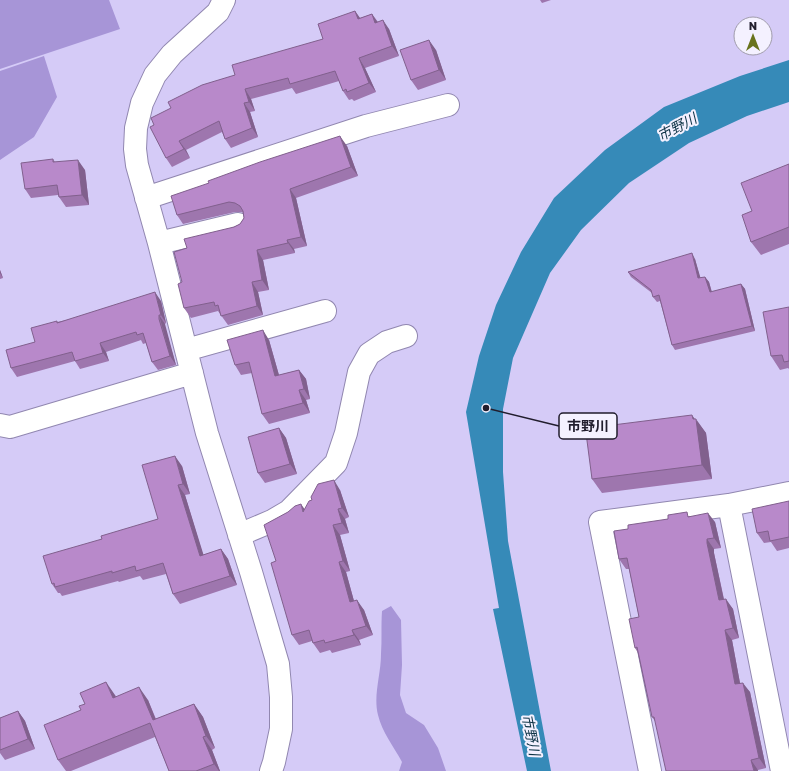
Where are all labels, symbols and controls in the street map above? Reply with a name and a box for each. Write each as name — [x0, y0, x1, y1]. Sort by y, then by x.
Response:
north arrow — [733, 16, 773, 56]
text: N — [749, 19, 757, 32]
water label: 市野川 — [654, 108, 701, 144]
callout: 市野川 — [559, 413, 617, 439]
text: 市野川 — [567, 417, 609, 434]
water label: 市野川 — [519, 713, 544, 759]

